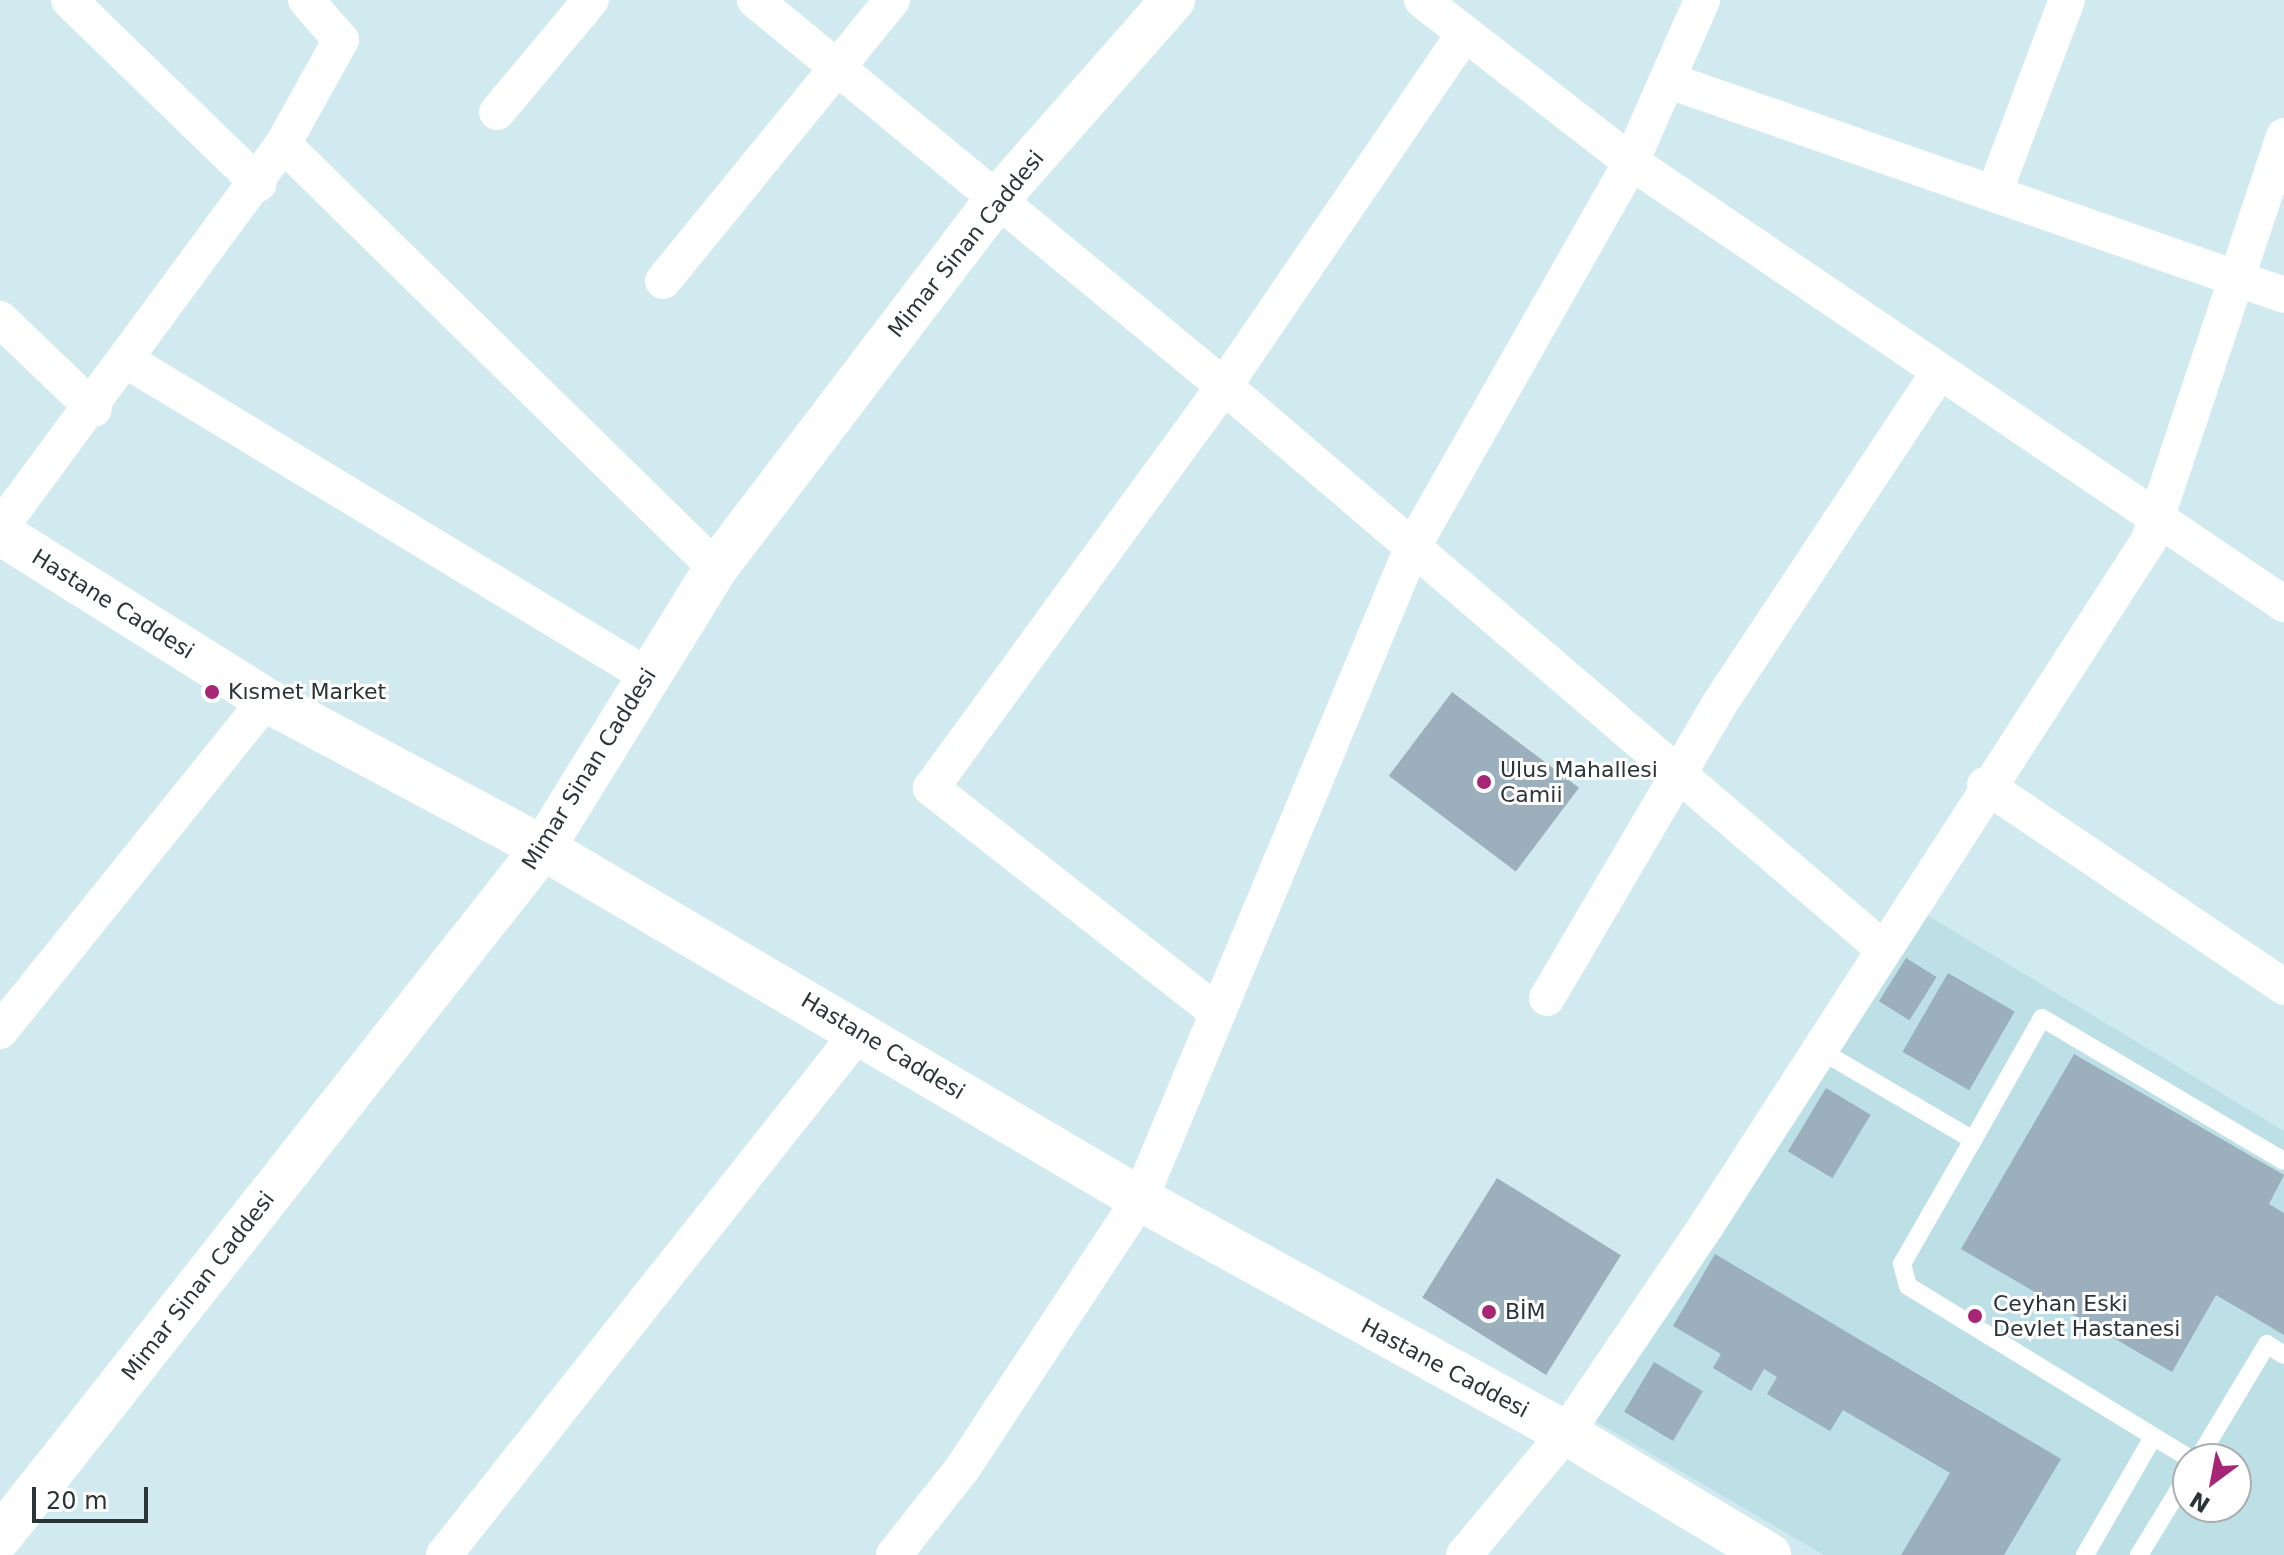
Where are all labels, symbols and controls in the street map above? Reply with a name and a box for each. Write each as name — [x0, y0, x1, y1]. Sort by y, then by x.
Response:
street label: Mimar Sinan Caddesi — [883, 145, 1049, 343]
street label: Hastane Caddesi — [27, 544, 199, 664]
street label: Mimar Sinan Caddesi — [516, 663, 662, 875]
place label: Kısmet Market — [228, 679, 386, 705]
marker: Kısmet Market — [203, 683, 221, 701]
place label: Ulus Mahallesi Camii — [1500, 756, 1658, 808]
marker: Ulus Mahallesi Camii — [1475, 773, 1493, 791]
street label: Hastane Caddesi — [797, 987, 969, 1105]
street label: Mimar Sinan Caddesi — [116, 1186, 280, 1386]
place label: Ceyhan Eski Devlet Hastanesi — [1993, 1290, 2180, 1342]
place label: BİM — [1505, 1299, 1546, 1325]
marker: BİM — [1480, 1303, 1498, 1321]
marker: Ceyhan Eski Devlet Hastanesi — [1964, 1305, 1986, 1327]
street label: Hastane Caddesi — [1357, 1313, 1533, 1423]
north arrow — [2172, 1443, 2252, 1523]
scale bar — [36, 1471, 152, 1521]
text: 20 m — [46, 1487, 108, 1515]
text: N — [2186, 1487, 2215, 1518]

